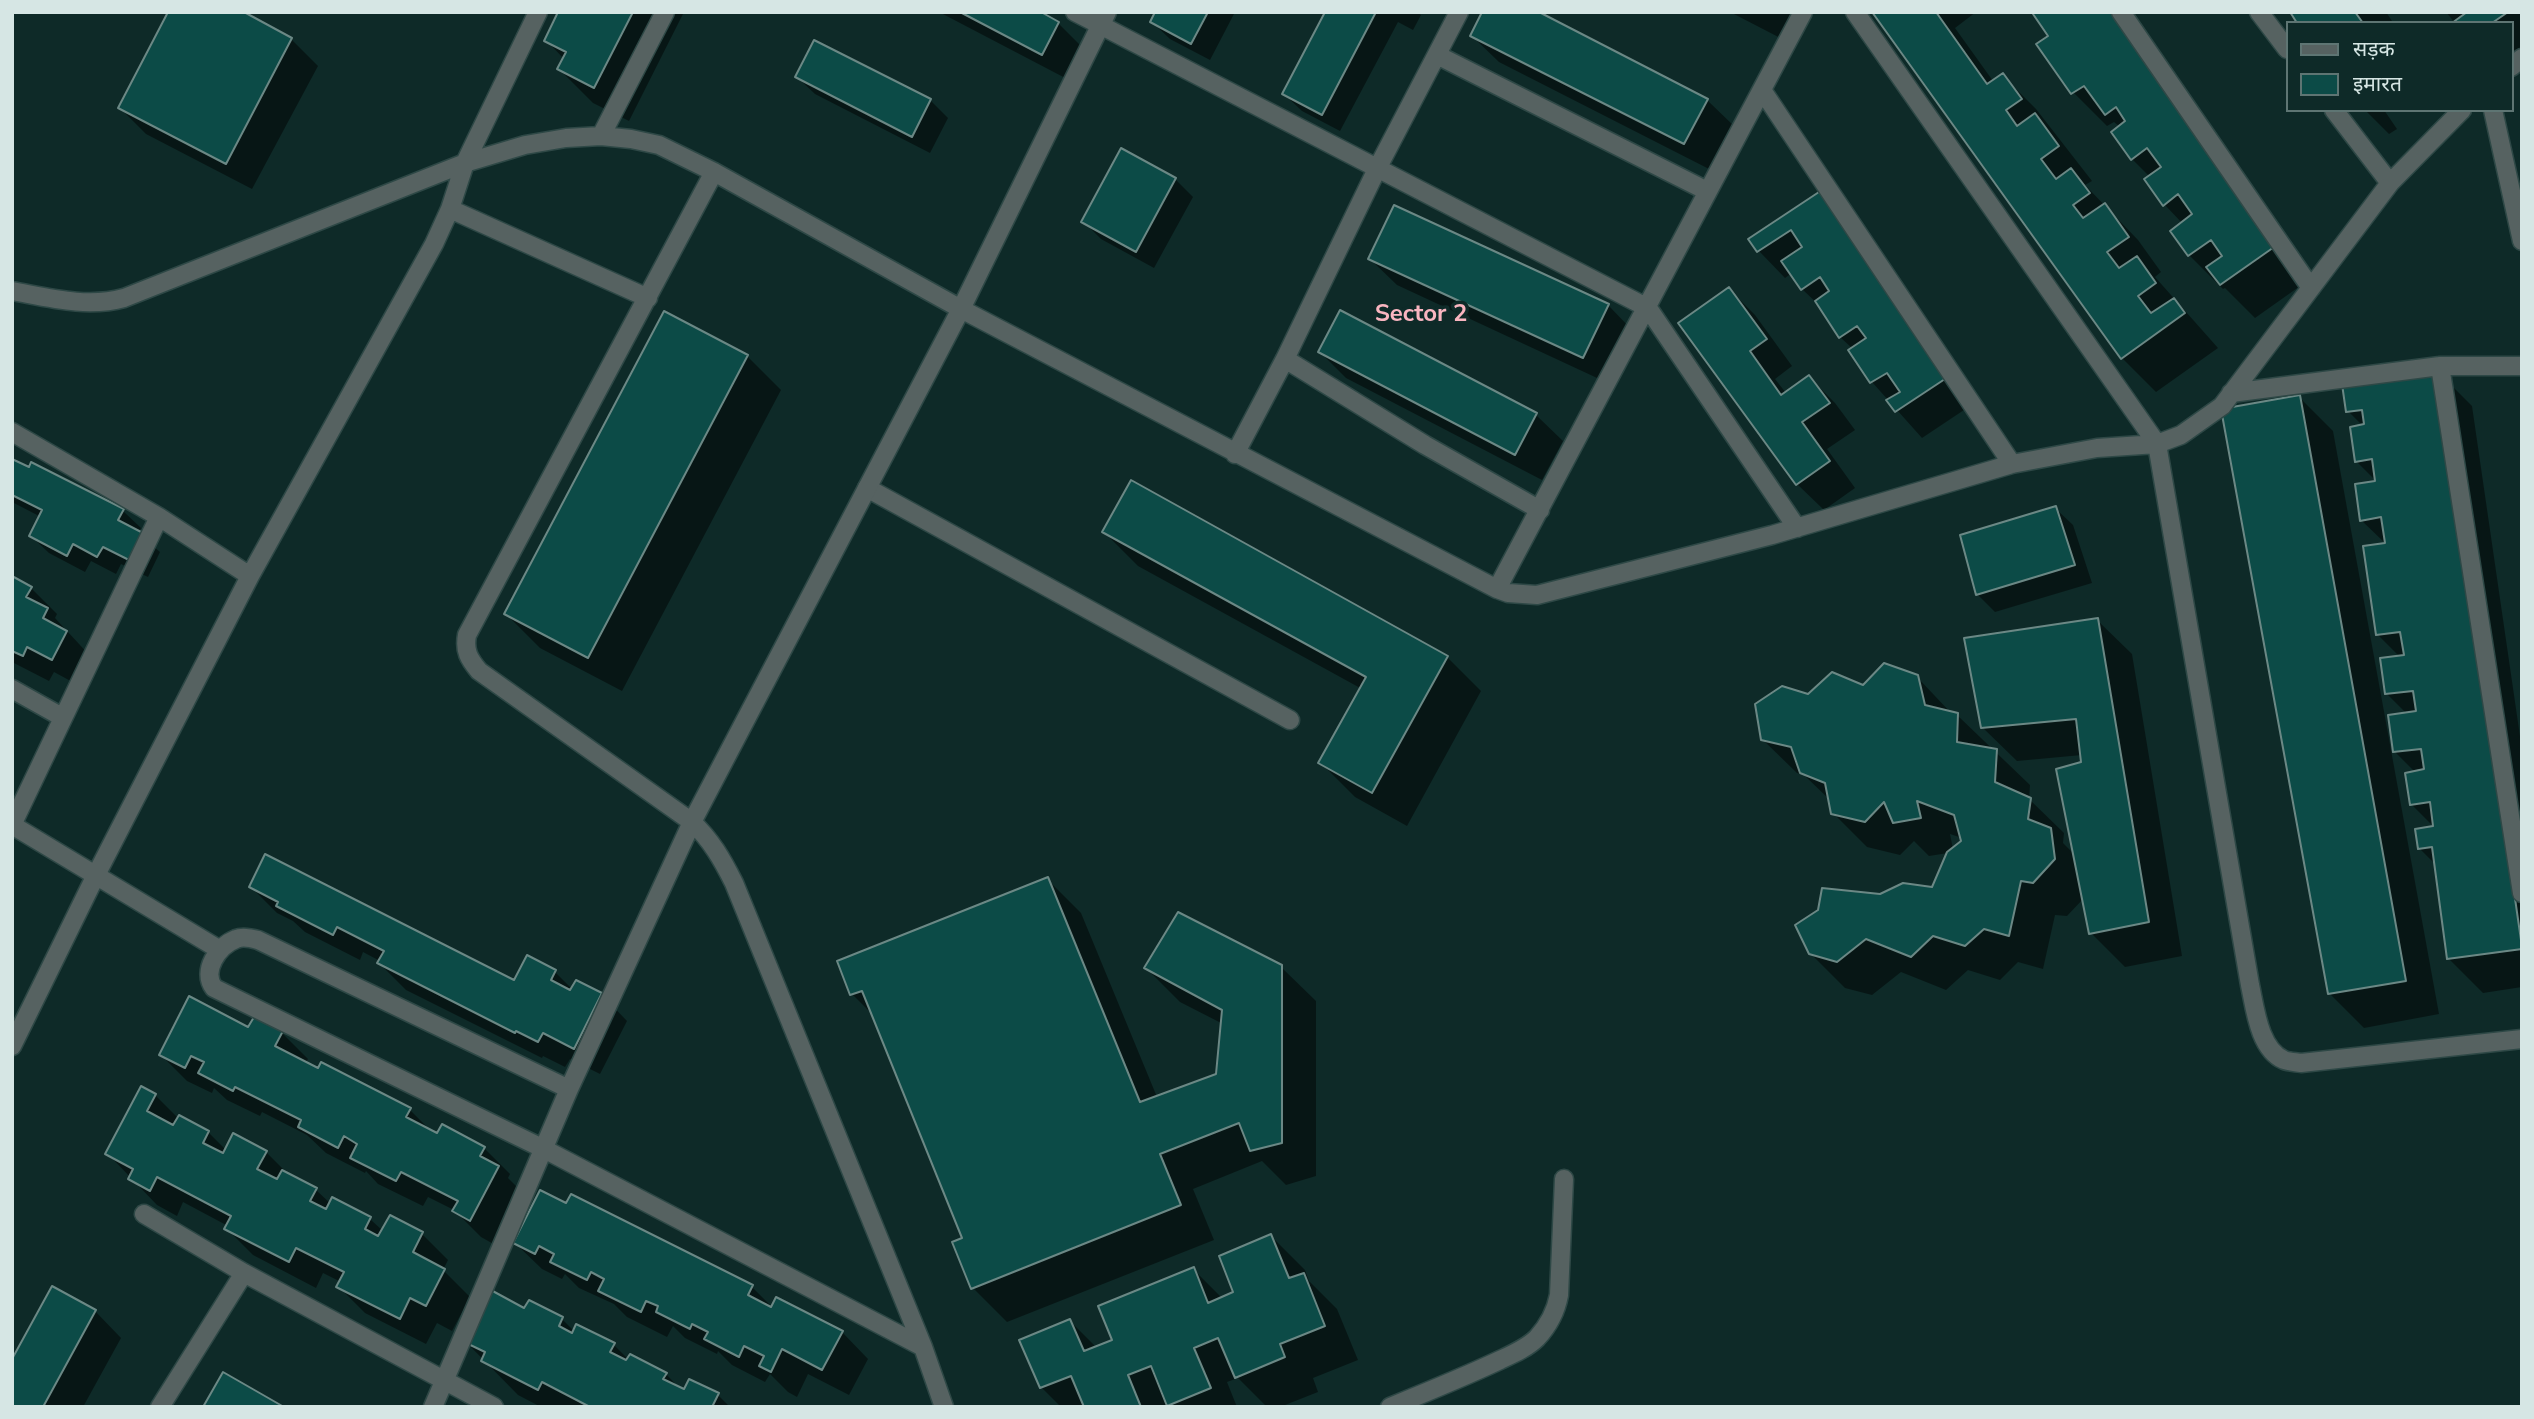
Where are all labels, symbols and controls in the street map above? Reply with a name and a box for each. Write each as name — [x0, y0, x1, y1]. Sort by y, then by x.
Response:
legend — [2286, 21, 2513, 112]
text: सड़क — [2353, 35, 2395, 63]
text: इमारत — [2353, 70, 2402, 98]
district label: Sector 2 — [1375, 301, 1467, 329]

